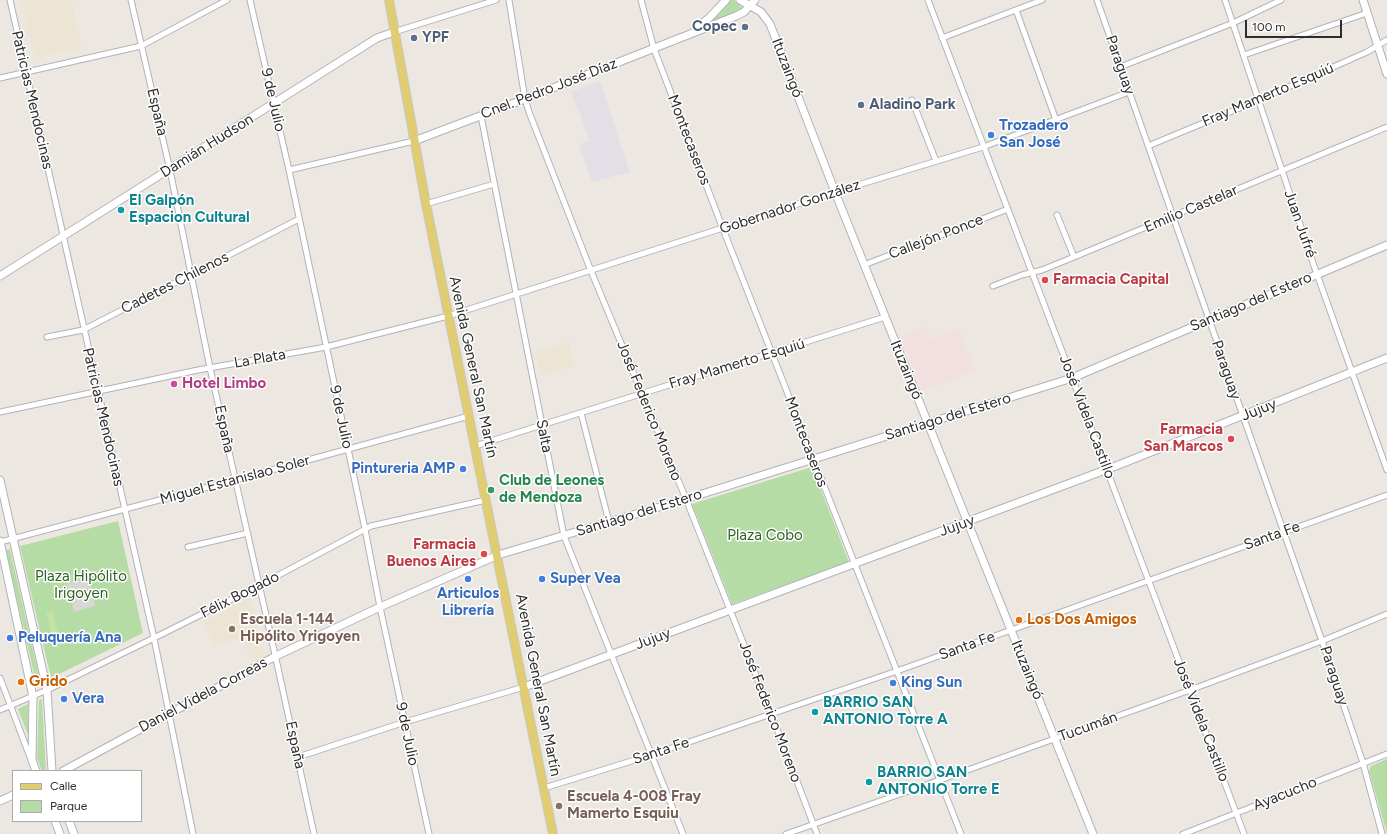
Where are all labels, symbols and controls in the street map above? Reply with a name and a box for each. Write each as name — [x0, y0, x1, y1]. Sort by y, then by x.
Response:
scale bar — [1247, 12, 1344, 38]
place label: Copec — [692, 18, 737, 36]
text: 100 m — [1252, 20, 1286, 34]
marker: Copec — [740, 22, 750, 32]
street label: Patricias Mendocinas — [7, 29, 57, 171]
place label: YPF — [422, 29, 449, 47]
marker: YPF — [409, 33, 419, 43]
street label: Paraguay — [1101, 33, 1139, 97]
street label: Ituzaingó — [767, 36, 807, 100]
street label: Cnel. Pedro José Díaz — [478, 55, 620, 123]
street label: Fray Mamerto Esquiú — [1199, 59, 1337, 131]
street label: 9 de Julio — [257, 67, 289, 133]
street label: España — [143, 86, 171, 138]
street label: Montecaseros — [664, 92, 714, 188]
place label: Aladino Park — [869, 96, 956, 114]
marker: Aladino Park — [856, 100, 866, 110]
street label: Damián Hudson — [157, 110, 257, 182]
place label: Trozadero San José — [999, 117, 1068, 152]
marker: Trozadero San José — [986, 130, 996, 140]
street label: Gobernador González — [717, 176, 863, 238]
street label: Emilio Castelar — [1142, 181, 1240, 237]
street label: Juan Jufré — [1280, 188, 1320, 260]
place label: El Galpón Espacion Cultural — [129, 192, 250, 227]
marker: El Galpón Espacion Cultural — [116, 205, 126, 215]
street label: Callejón Ponce — [886, 211, 986, 263]
street label: Cadetes Chilenos — [118, 248, 232, 318]
street label: Santiago del Estero — [1187, 268, 1315, 336]
place label: Farmacia Capital — [1053, 271, 1169, 289]
street label: Avenida General San Martín — [445, 274, 501, 460]
marker: Farmacia Capital — [1040, 275, 1050, 285]
street label: Fray Mamerto Esquiú — [667, 335, 807, 393]
street label: José Federico Moreno — [613, 338, 685, 484]
street label: Ituzaingó — [886, 338, 926, 402]
street label: Paraguay — [1207, 338, 1245, 402]
street label: Patricias Mendocinas — [78, 346, 128, 488]
street label: La Plata — [233, 346, 287, 372]
street label: José Videla Castillo — [1055, 353, 1119, 481]
place label: Hotel Limbo — [182, 375, 266, 393]
marker: Hotel Limbo — [169, 379, 179, 389]
street label: 9 de Julio — [325, 384, 357, 450]
street label: Santiago del Estero — [883, 389, 1013, 445]
street label: Montecaseros — [781, 394, 831, 490]
street label: Jujuy — [1239, 395, 1279, 425]
street label: España — [210, 403, 238, 455]
street label: Salta — [532, 418, 556, 454]
place label: Farmacia San Marcos — [1143, 421, 1223, 456]
marker: Farmacia San Marcos — [1226, 434, 1236, 444]
street label: Miguel Estanislao Soler — [158, 451, 312, 509]
place label: Pintureria AMP — [351, 460, 455, 478]
marker: Pintureria AMP — [458, 464, 468, 474]
place label: Club de Leones de Mendoza — [499, 472, 604, 507]
marker: Club de Leones de Mendoza — [486, 485, 496, 495]
street label: Santiago del Estero — [574, 485, 704, 541]
street label: Jujuy — [937, 511, 977, 541]
street label: Santa Fe — [1241, 518, 1303, 554]
park label: Plaza Cobo — [727, 527, 803, 545]
place label: Farmacia Buenos Aires — [387, 536, 476, 571]
marker: Farmacia Buenos Aires — [479, 549, 489, 559]
park label: Plaza Hipólito Irigoyen — [35, 568, 127, 603]
street label: Félix Bogado — [198, 568, 282, 622]
place label: Super Vea — [550, 570, 621, 588]
marker: Articulos Librería — [463, 574, 473, 584]
marker: Super Vea — [537, 574, 547, 584]
place label: Articulos Librería — [437, 585, 499, 620]
street label: Avenida General San Martín — [511, 592, 565, 778]
place label: Escuela 1-144 Hipólito Yrigoyen — [240, 611, 360, 646]
place label: Los Dos Amigos — [1027, 611, 1137, 629]
marker: Los Dos Amigos — [1014, 615, 1024, 625]
marker: Escuela 1-144 Hipólito Yrigoyen — [227, 624, 237, 634]
street label: Jujuy — [633, 624, 673, 654]
street label: Santa Fe — [936, 628, 998, 664]
place label: Peluquería Ana — [18, 629, 122, 647]
marker: Peluquería Ana — [5, 633, 15, 643]
street label: Ituzaingó — [1007, 638, 1047, 702]
street label: José Federico Moreno — [735, 639, 805, 785]
street label: Paraguay — [1316, 644, 1352, 708]
street label: Daniel Videla Correas — [136, 653, 270, 737]
street label: José Videla Castillo — [1169, 656, 1233, 784]
place label: Grido — [29, 673, 67, 691]
place label: King Sun — [901, 674, 962, 692]
marker: Grido — [16, 677, 26, 687]
marker: King Sun — [888, 678, 898, 688]
place label: Vera — [72, 690, 104, 708]
marker: Vera — [59, 694, 69, 704]
place label: BARRIO SAN ANTONIO Torre A — [823, 694, 948, 729]
street label: 9 de Julio — [391, 701, 423, 767]
marker: BARRIO SAN ANTONIO Torre A — [810, 707, 820, 717]
street label: Tucumán — [1056, 708, 1120, 746]
street label: España — [281, 719, 309, 771]
street label: Santa Fe — [630, 733, 692, 769]
place label: BARRIO SAN ANTONIO Torre E — [877, 764, 1000, 799]
legend — [12, 770, 142, 822]
street label: Ayacucho — [1251, 773, 1319, 815]
marker: BARRIO SAN ANTONIO Torre E — [864, 777, 874, 787]
text: Calle — [50, 779, 77, 793]
place label: Escuela 4-008 Fray Mamerto Esquiu — [567, 788, 701, 823]
text: Parque — [50, 799, 87, 813]
marker: Escuela 4-008 Fray Mamerto Esquiu — [554, 801, 564, 811]

